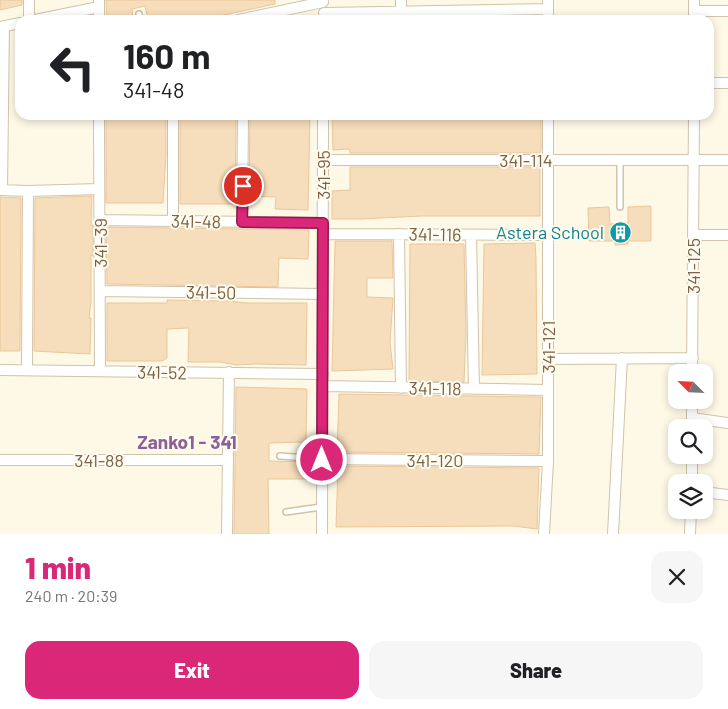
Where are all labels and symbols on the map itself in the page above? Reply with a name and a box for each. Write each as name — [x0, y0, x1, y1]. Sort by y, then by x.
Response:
street label: 341-114 — [499, 149, 553, 171]
street label: 341-95 — [312, 150, 334, 200]
pin — [222, 165, 264, 207]
street label: 341-48 — [171, 210, 221, 232]
street label: 341-39 — [89, 218, 111, 268]
building icon: Astera School — [608, 220, 632, 244]
place label: Astera School — [496, 221, 604, 243]
street label: 341-116 — [408, 223, 462, 245]
street label: 341-125 — [682, 238, 704, 294]
street label: 341-50 — [186, 281, 236, 303]
street label: 341-121 — [537, 321, 559, 373]
street label: 341-52 — [137, 361, 187, 383]
north arrow — [668, 364, 712, 409]
street label: 341-118 — [408, 377, 462, 399]
district label: Zanko1 - 341 — [137, 430, 237, 453]
position arrow — [295, 433, 347, 485]
street label: 341-88 — [74, 449, 124, 471]
street label: 341-120 — [406, 449, 464, 471]

